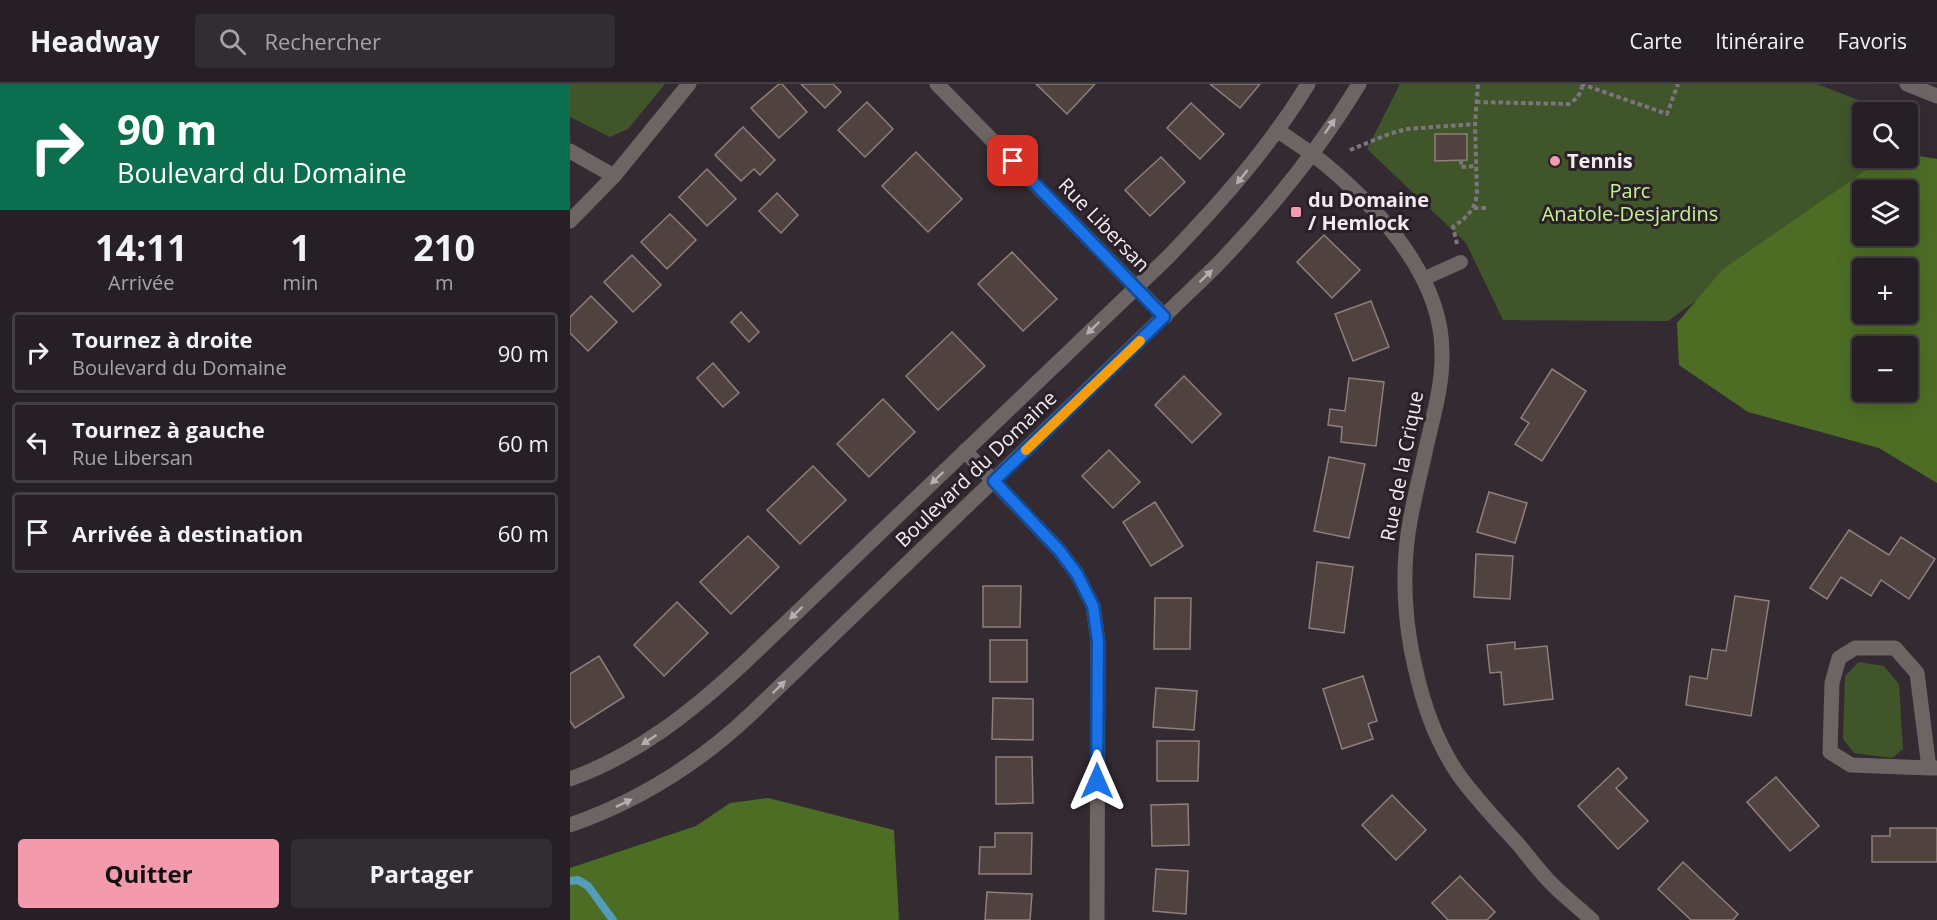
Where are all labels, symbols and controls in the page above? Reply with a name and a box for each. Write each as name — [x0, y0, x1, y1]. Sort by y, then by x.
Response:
search box — [195, 14, 615, 68]
text: Headway — [30, 22, 159, 60]
icon: search — [216, 25, 249, 58]
text: Rechercher — [264, 26, 381, 56]
text: Carte — [1629, 27, 1682, 55]
text: Itinéraire — [1715, 27, 1804, 55]
text: Favoris — [1837, 27, 1907, 55]
text: 90 m — [117, 100, 217, 157]
map controls — [1852, 102, 1918, 402]
button: search — [1852, 102, 1918, 168]
icon: right — [18, 108, 96, 186]
one-way arrow — [1324, 119, 1336, 135]
pin — [987, 135, 1038, 186]
icon: arrive — [996, 144, 1029, 177]
place label: Tennis — [1567, 147, 1633, 174]
text: Boulevard du Domaine — [117, 154, 407, 191]
marker: Tennis — [1548, 154, 1562, 168]
one-way arrow — [1236, 169, 1248, 184]
street label: Rue Libersan — [1053, 172, 1156, 278]
park label: Parc Anatole-Desjardins — [1542, 177, 1718, 227]
button: layers — [1852, 180, 1918, 246]
place label: du Domaine / Hemlock — [1308, 186, 1429, 236]
marker: du Domaine / Hemlock — [1289, 205, 1303, 219]
text: 14:11 — [95, 223, 188, 272]
text: 1 — [290, 223, 311, 272]
text: 210 — [413, 223, 475, 272]
button: + — [1852, 258, 1918, 324]
text: Arrivée — [108, 269, 174, 296]
text: min — [282, 269, 318, 296]
text: m — [435, 269, 453, 296]
one-way arrow — [1199, 270, 1213, 284]
one-way arrow — [1087, 321, 1101, 335]
text: Tournez à droite — [72, 324, 253, 354]
icon: right — [21, 336, 54, 369]
button: − — [1852, 336, 1918, 402]
text: 90 m — [498, 338, 549, 368]
text: Boulevard du Domaine — [72, 354, 287, 381]
street label: Boulevard du Domaine — [889, 384, 1062, 553]
street label: Rue de la Crique — [1374, 388, 1429, 543]
text: Tournez à gauche — [72, 414, 265, 444]
icon: left — [21, 426, 54, 459]
text: 60 m — [498, 428, 549, 458]
text: Rue Libersan — [72, 444, 193, 471]
one-way arrow — [931, 470, 945, 484]
icon: arrive — [21, 516, 54, 549]
text: Arrivée à destination — [72, 518, 303, 548]
text: 60 m — [498, 518, 549, 548]
one-way arrow — [790, 605, 804, 619]
one-way arrow — [772, 680, 786, 694]
one-way arrow — [641, 734, 657, 745]
position arrow — [1065, 749, 1129, 813]
one-way arrow — [616, 799, 633, 808]
button: Quitter — [18, 839, 279, 908]
button: Partager — [291, 839, 552, 908]

